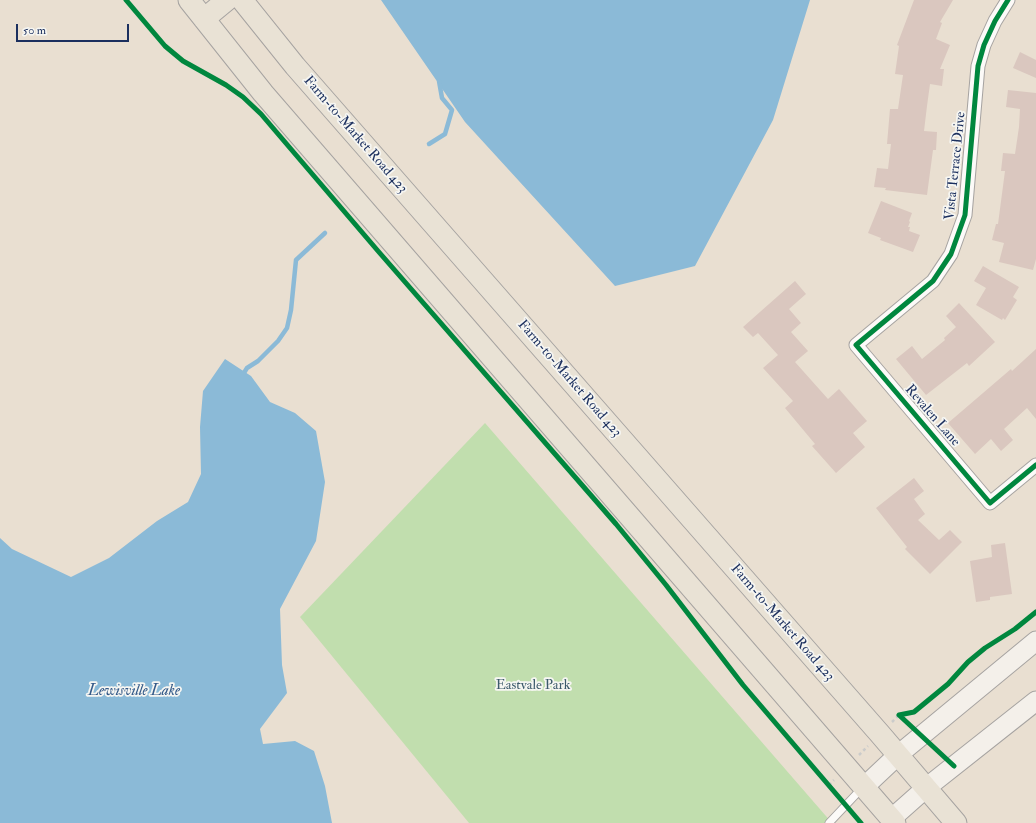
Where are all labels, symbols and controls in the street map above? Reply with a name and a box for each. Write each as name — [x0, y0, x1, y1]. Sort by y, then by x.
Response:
scale bar — [18, 16, 131, 42]
text: 50 m — [23, 23, 46, 38]
street label: Farm-to-Market Road 423 — [300, 73, 410, 197]
street label: Vista Terrace Drive — [942, 111, 970, 221]
street label: Farm-to-Market Road 423 — [514, 317, 624, 441]
street label: Revalen Lane — [901, 382, 963, 450]
street label: Farm-to-Market Road 423 — [727, 561, 837, 685]
park label: Eastvale Park — [496, 678, 570, 694]
water label: Lewisville Lake — [88, 683, 180, 701]

